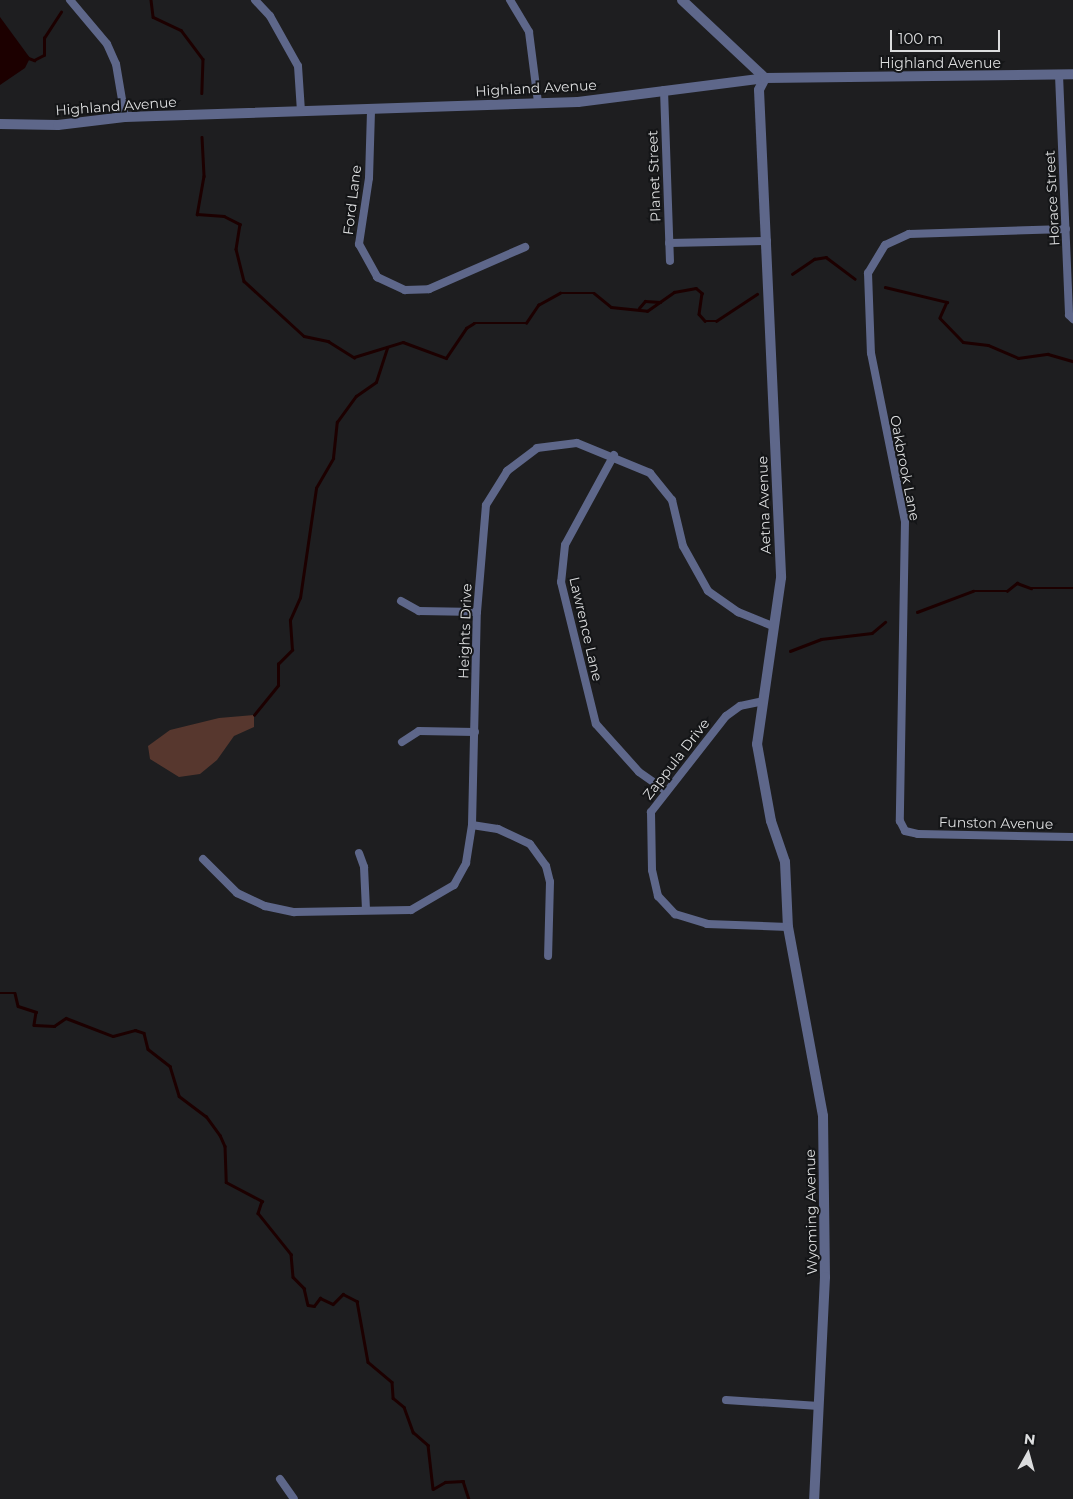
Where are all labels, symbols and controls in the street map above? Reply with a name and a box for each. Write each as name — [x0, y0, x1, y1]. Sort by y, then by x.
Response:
scale bar — [893, 20, 1003, 52]
text: 100 m — [898, 29, 943, 48]
street label: Highland Avenue — [879, 55, 1001, 71]
street label: Highland Avenue — [475, 76, 597, 100]
street label: Highland Avenue — [55, 93, 177, 119]
street label: Planet Street — [644, 130, 664, 222]
street label: Horace Street — [1041, 150, 1063, 246]
street label: Ford Lane — [339, 164, 365, 236]
street label: Oakbrook Lane — [887, 414, 923, 522]
street label: Aetna Avenue — [754, 456, 774, 554]
street label: Lawrence Lane — [566, 575, 606, 683]
street label: Heights Drive — [455, 583, 475, 679]
street label: Zappula Drive — [639, 715, 713, 803]
street label: Funston Avenue — [939, 814, 1053, 832]
street label: Wyoming Avenue — [802, 1149, 820, 1275]
north arrow — [1003, 1429, 1053, 1479]
text: N — [1023, 1429, 1037, 1449]

